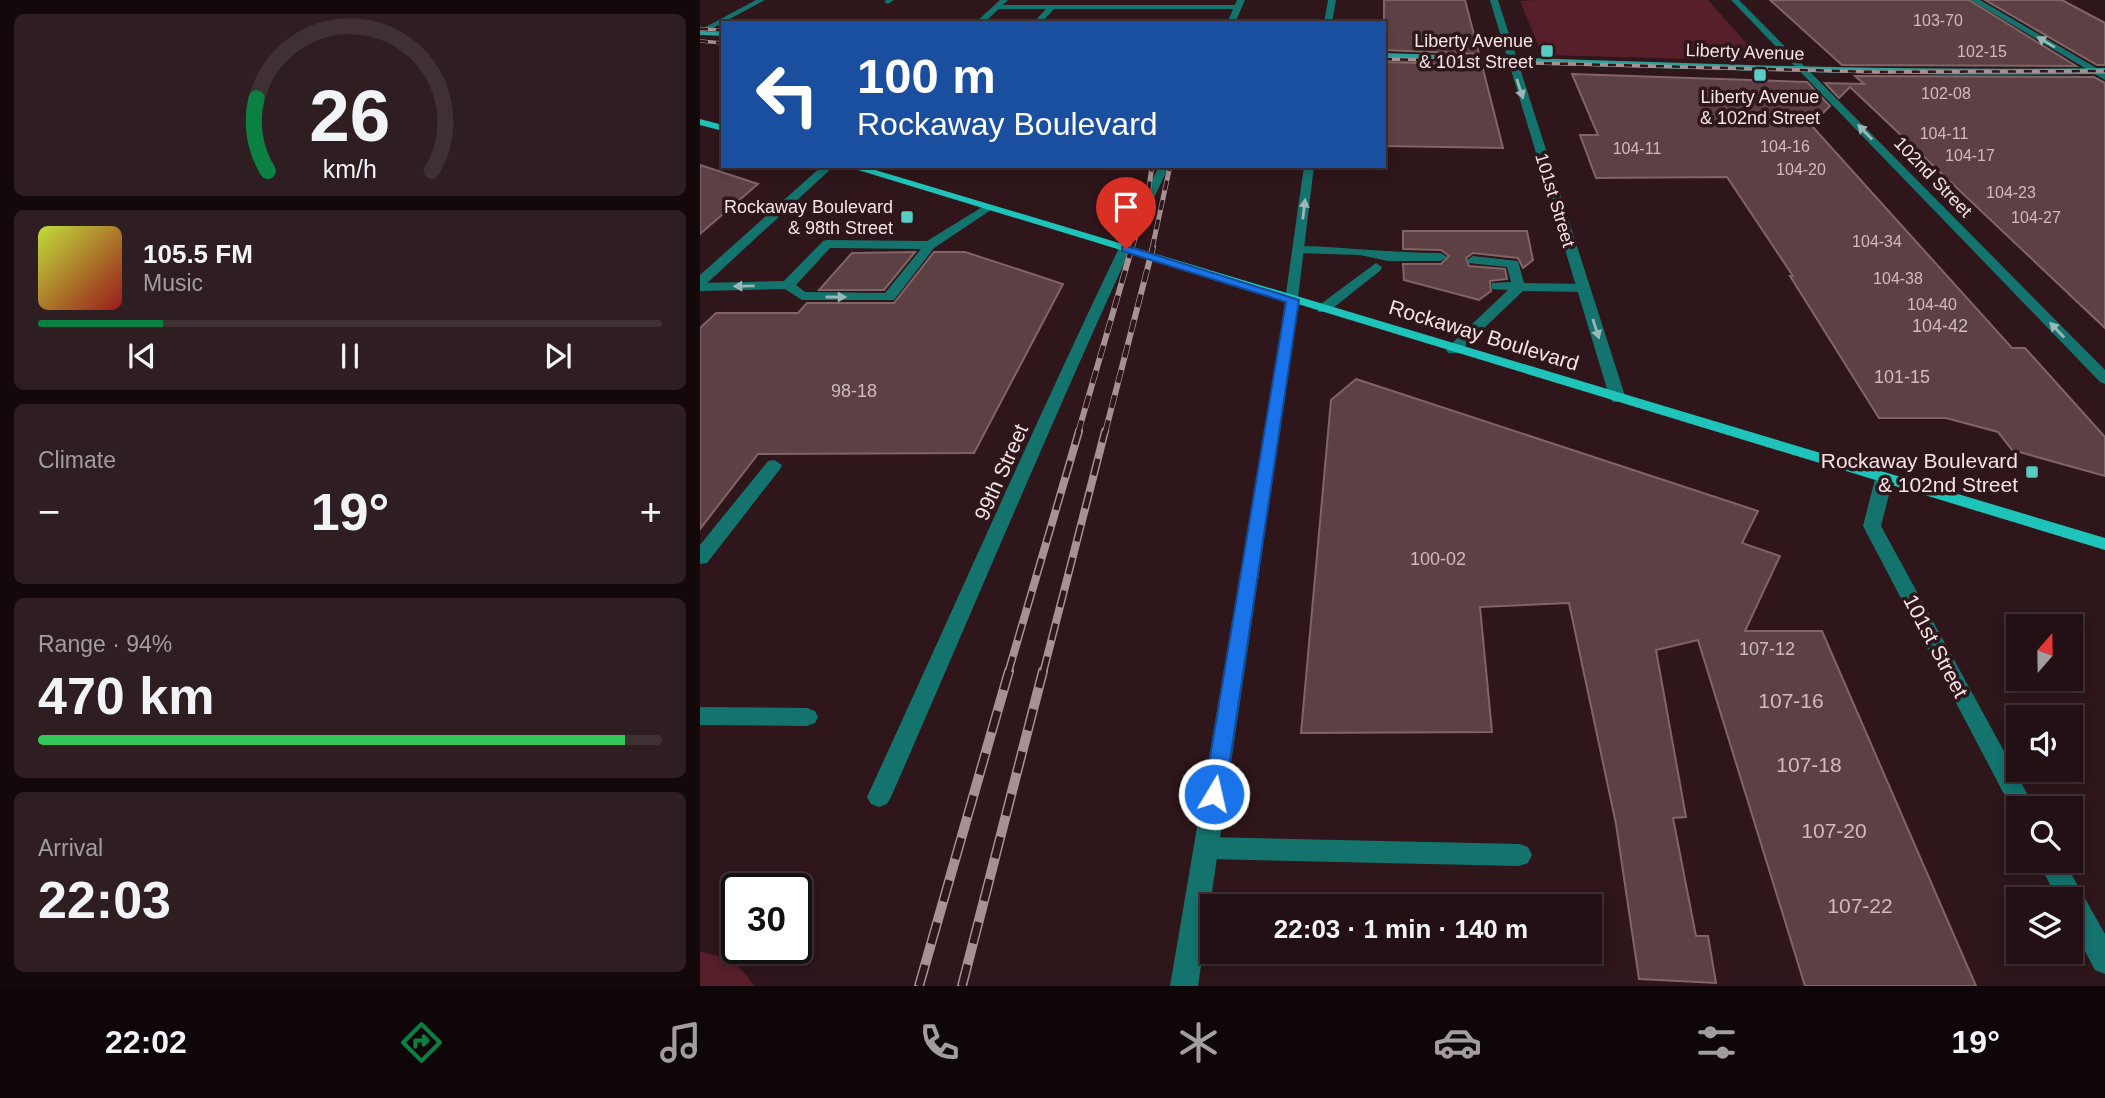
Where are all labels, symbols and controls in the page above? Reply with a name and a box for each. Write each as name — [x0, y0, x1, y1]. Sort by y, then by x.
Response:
house number: 103-70 — [1913, 12, 1963, 29]
place label: Liberty Avenue & 101st Street — [1414, 31, 1533, 72]
one-way arrow — [2037, 36, 2056, 48]
street label: Liberty Avenue — [1685, 40, 1805, 64]
marker: Liberty Avenue & 101st Street — [1539, 43, 1555, 59]
house number: 102-15 — [1957, 43, 2007, 60]
icon: left — [742, 49, 833, 140]
text: 100 m — [857, 49, 996, 103]
marker: Liberty Avenue & 102nd Street — [1752, 67, 1768, 83]
text: 26 — [310, 75, 390, 156]
one-way arrow — [1515, 79, 1526, 100]
house number: 102-08 — [1921, 85, 1971, 102]
place label: Liberty Avenue & 102nd Street — [1700, 87, 1820, 128]
text: Rockaway Boulevard — [857, 106, 1158, 142]
one-way arrow — [1857, 124, 1873, 141]
house number: 104-11 — [1920, 125, 1968, 142]
street label: 102nd Street — [1890, 133, 1976, 221]
house number: 104-16 — [1760, 138, 1810, 155]
house number: 104-11 — [1613, 140, 1661, 157]
house number: 104-17 — [1945, 147, 1995, 164]
street label: 101st Street — [1531, 151, 1579, 249]
text: km/h — [323, 155, 377, 183]
house number: 104-20 — [1776, 161, 1826, 178]
pin — [1096, 177, 1156, 249]
house number: 104-23 — [1986, 184, 2036, 201]
icon: arrive — [1107, 188, 1145, 226]
place label: Rockaway Boulevard & 98th Street — [724, 197, 893, 238]
one-way arrow — [1298, 198, 1309, 220]
marker: Rockaway Boulevard & 98th Street — [899, 209, 915, 225]
house number: 104-27 — [2011, 209, 2061, 226]
house number: 104-34 — [1852, 233, 1902, 250]
text: 105.5 FM — [143, 239, 253, 269]
text: Music — [143, 270, 203, 296]
house number: 104-38 — [1873, 270, 1923, 287]
one-way arrow — [733, 281, 755, 292]
one-way arrow — [826, 291, 848, 302]
street label: Rockaway Boulevard — [1386, 295, 1582, 375]
house number: 104-40 — [1907, 296, 1957, 313]
house number: 104-42 — [1912, 316, 1968, 336]
one-way arrow — [1591, 319, 1602, 340]
one-way arrow — [2050, 322, 2066, 339]
icon: previous — [123, 337, 161, 375]
icon: pause — [331, 337, 369, 375]
icon: next — [539, 337, 577, 375]
house number: 101-15 — [1874, 367, 1930, 387]
house number: 98-18 — [831, 381, 877, 401]
street label: 99th Street — [970, 420, 1032, 524]
text: Climate — [38, 447, 116, 473]
place label: Rockaway Boulevard & 102nd Street — [1821, 449, 2018, 496]
marker: Rockaway Boulevard & 102nd Street — [2024, 464, 2040, 480]
text: 19° — [311, 483, 389, 541]
text: − — [38, 491, 60, 533]
text: + — [640, 491, 662, 533]
house number: 100-02 — [1410, 549, 1466, 569]
street label: 101st Street — [1899, 591, 1973, 702]
north arrow — [2006, 614, 2082, 691]
map controls — [2006, 614, 2083, 964]
text: Range · 94% — [38, 631, 172, 657]
house number: 107-12 — [1739, 639, 1795, 659]
text: 470 km — [38, 667, 214, 725]
house number: 107-16 — [1758, 689, 1824, 712]
button: sound — [2006, 705, 2083, 782]
house number: 107-18 — [1776, 753, 1842, 776]
position arrow — [1177, 757, 1251, 831]
button: search — [2006, 796, 2083, 873]
house number: 107-20 — [1801, 819, 1867, 842]
text: Arrival — [38, 835, 103, 861]
text: 22:03 — [38, 871, 171, 929]
speed limit sign: 30 — [721, 873, 812, 964]
button: layers — [2006, 887, 2083, 964]
house number: 107-22 — [1827, 894, 1893, 917]
text: 22:03 · 1 min · 140 m — [1274, 914, 1528, 944]
icon: directions — [397, 1018, 446, 1067]
icon: music — [656, 1018, 705, 1067]
icon: phone — [915, 1018, 964, 1067]
icon: climate — [1174, 1018, 1223, 1067]
icon: car — [1433, 1018, 1482, 1067]
icon: filters — [1692, 1018, 1741, 1067]
text: 22:02 — [105, 1024, 187, 1060]
text: 19° — [1952, 1024, 2000, 1060]

